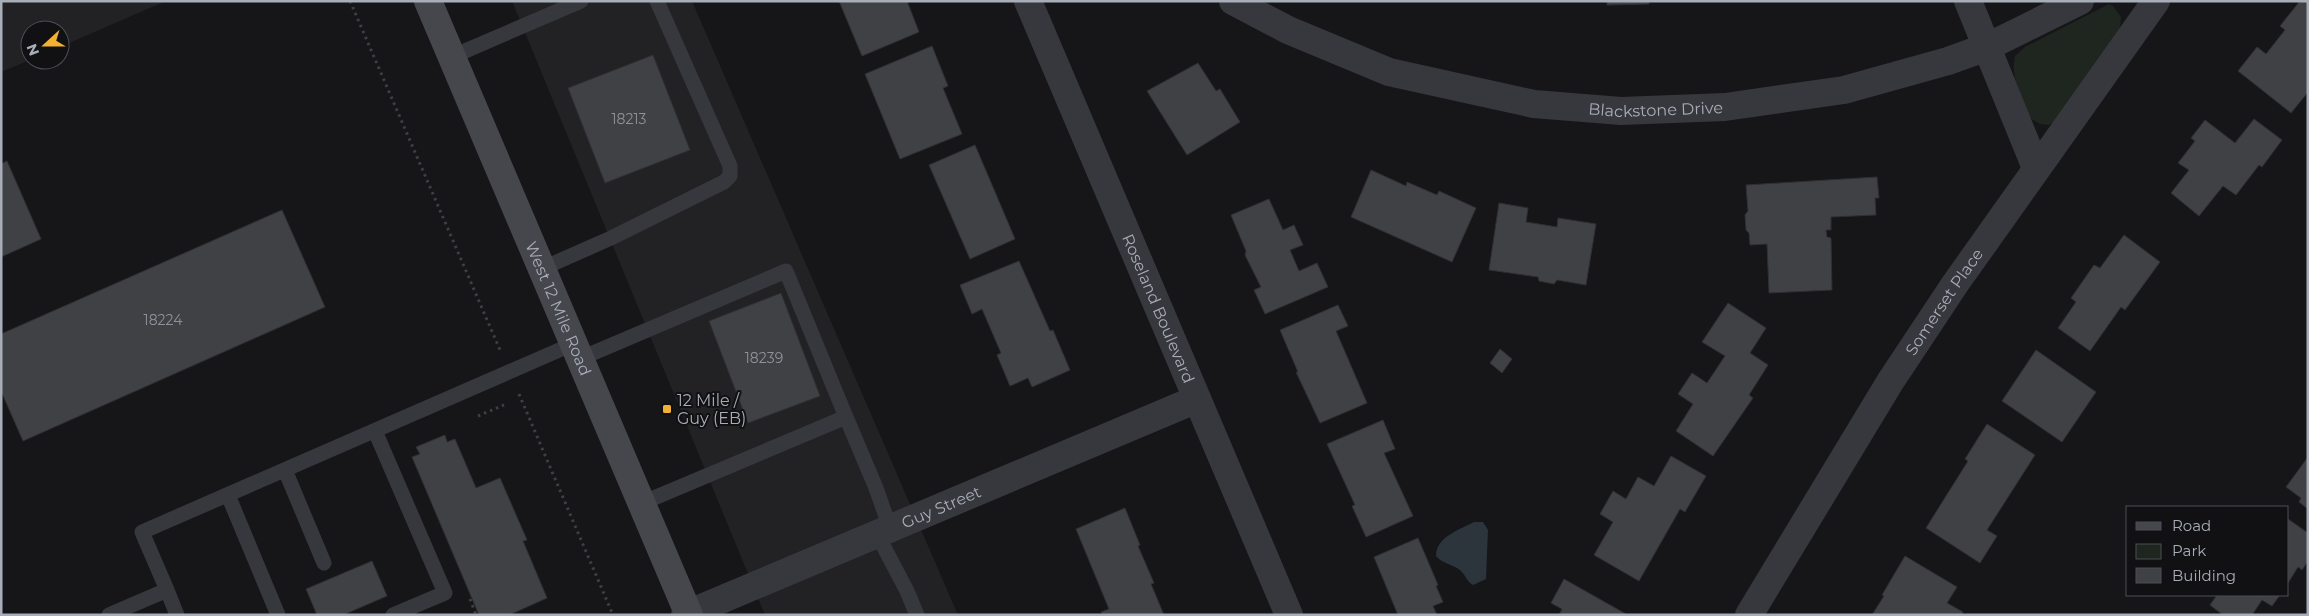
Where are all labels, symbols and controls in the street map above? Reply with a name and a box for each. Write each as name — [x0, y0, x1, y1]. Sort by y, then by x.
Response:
north arrow — [20, 20, 70, 70]
text: N — [22, 41, 43, 58]
street label: Blackstone Drive — [1588, 98, 1723, 121]
house number: 18213 — [612, 110, 647, 128]
street label: Roseland Boulevard — [1119, 231, 1199, 386]
street label: West 12 Mile Road — [522, 238, 596, 378]
street label: Somerset Place — [1901, 245, 1987, 359]
house number: 18224 — [144, 311, 183, 329]
house number: 18239 — [745, 349, 783, 367]
place label: 12 Mile / Guy (EB) — [677, 391, 746, 428]
marker: 12 Mile / Guy (EB) — [661, 403, 673, 415]
street label: Guy Street — [899, 482, 984, 532]
legend — [2126, 506, 2289, 596]
text: Road — [2172, 516, 2211, 535]
text: Park — [2172, 541, 2206, 560]
text: Building — [2172, 566, 2236, 585]

